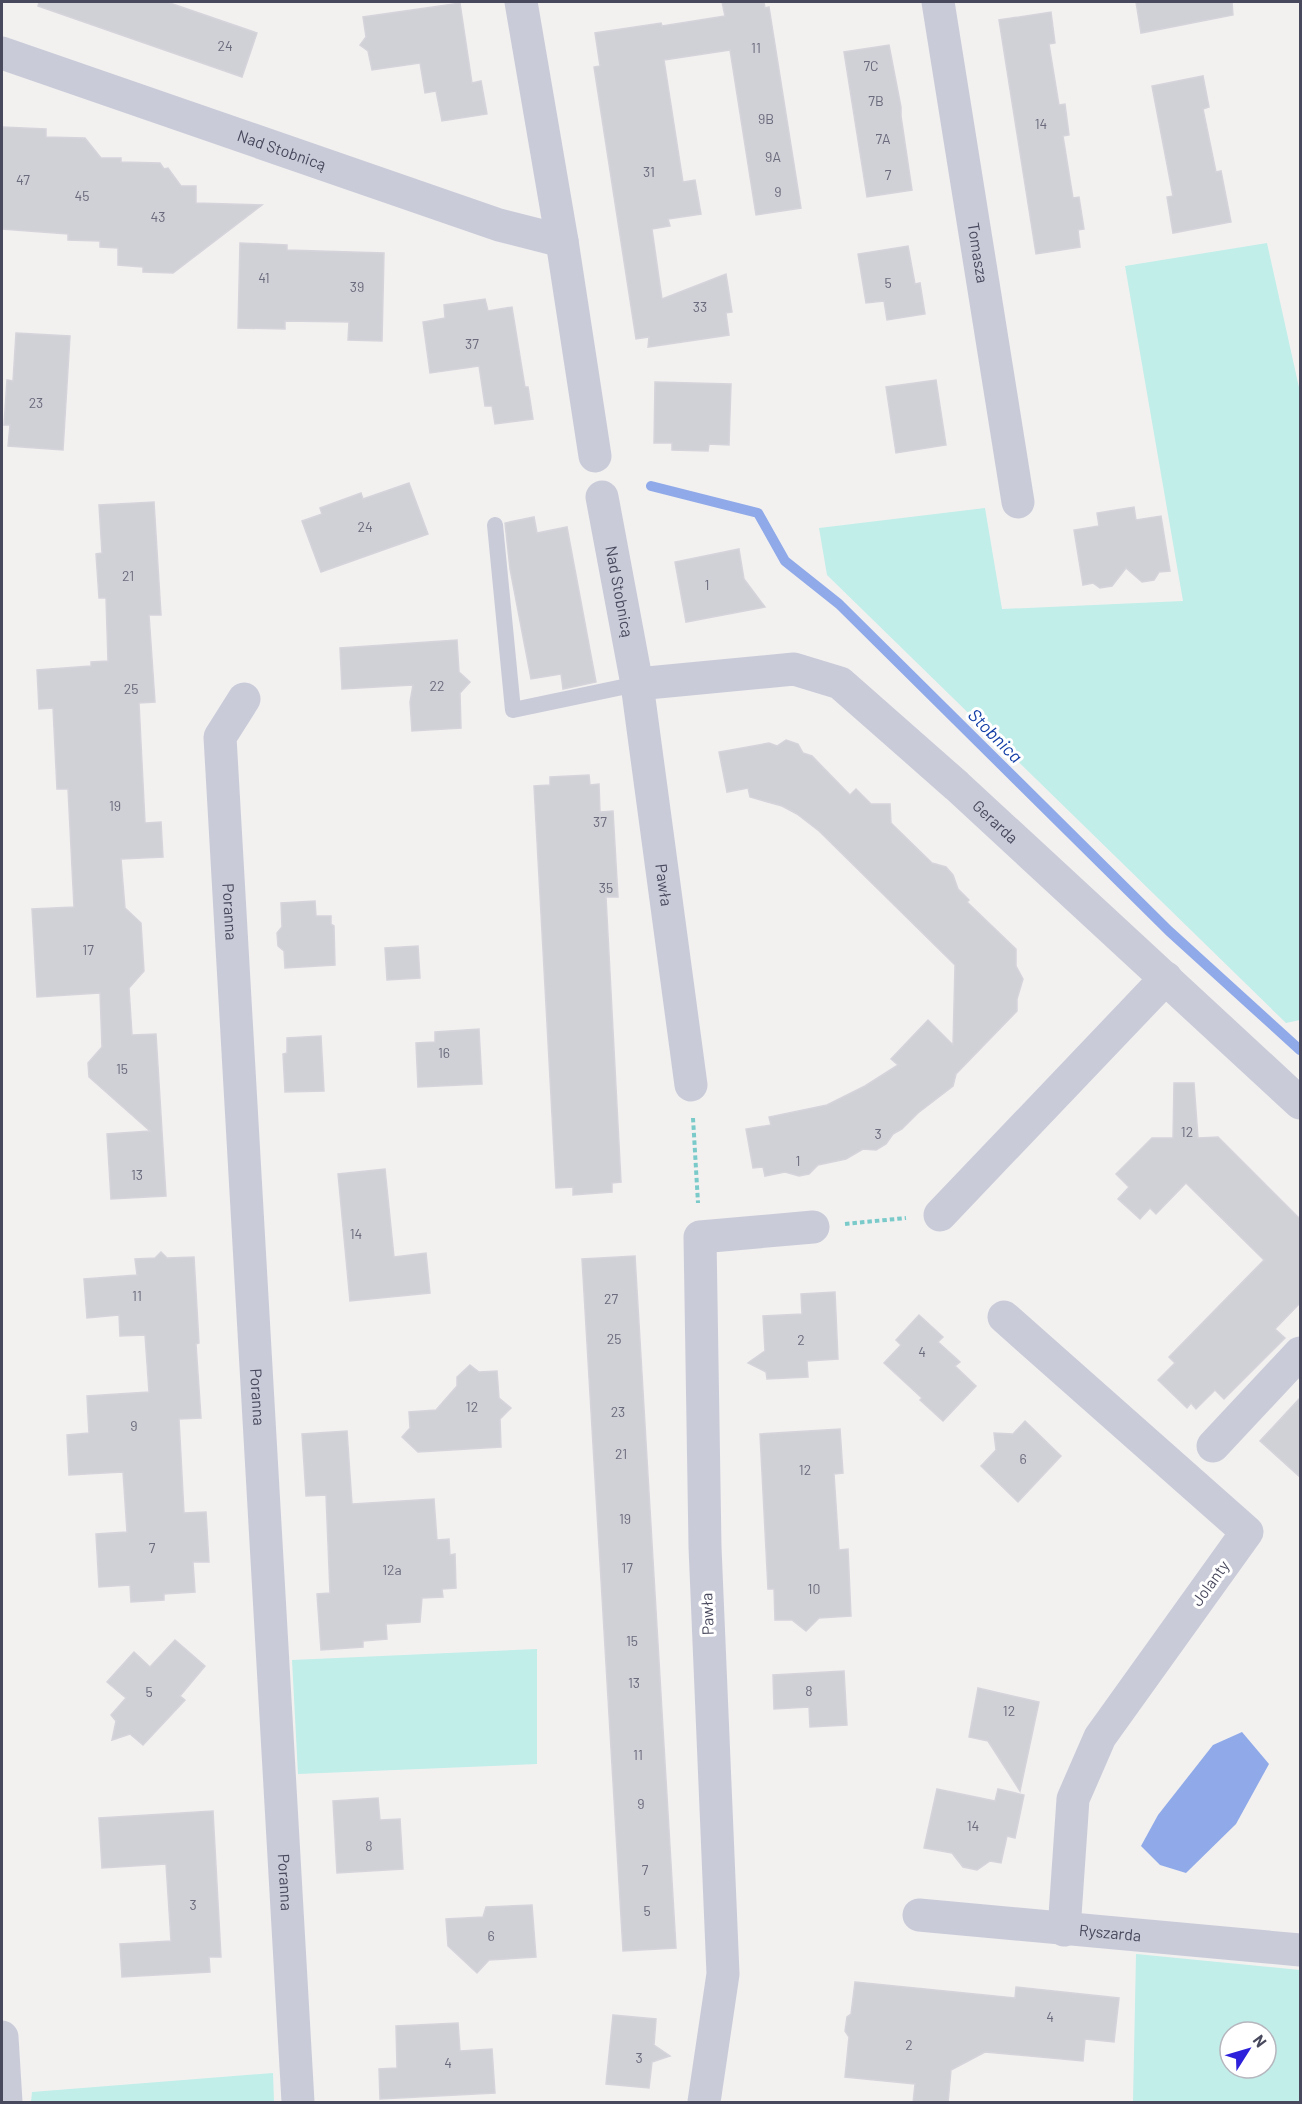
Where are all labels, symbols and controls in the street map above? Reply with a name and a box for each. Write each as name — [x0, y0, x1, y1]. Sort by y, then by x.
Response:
house number: 24 — [217, 37, 233, 54]
house number: 11 — [751, 39, 761, 56]
house number: 7C — [863, 57, 879, 74]
house number: 7B — [868, 92, 884, 109]
house number: 9B — [758, 110, 774, 127]
house number: 14 — [1035, 115, 1047, 132]
street label: Nad Stobnicą — [235, 125, 329, 173]
house number: 7A — [875, 130, 891, 147]
house number: 9A — [765, 148, 781, 165]
house number: 31 — [643, 163, 655, 180]
house number: 7 — [885, 166, 892, 183]
house number: 47 — [16, 171, 30, 188]
house number: 9 — [774, 183, 782, 200]
house number: 45 — [75, 187, 89, 204]
house number: 43 — [151, 208, 165, 225]
street label: Tomasza — [964, 221, 993, 284]
house number: 41 — [258, 269, 270, 286]
house number: 5 — [884, 274, 892, 291]
house number: 39 — [350, 278, 364, 295]
house number: 33 — [693, 298, 707, 315]
house number: 37 — [465, 335, 479, 352]
house number: 23 — [29, 394, 43, 411]
house number: 24 — [357, 518, 373, 535]
street label: Nad Stobnicą — [602, 544, 638, 639]
house number: 21 — [122, 567, 134, 584]
house number: 1 — [705, 576, 709, 593]
house number: 22 — [429, 677, 445, 694]
house number: 25 — [124, 680, 138, 697]
water label: Stobnica — [964, 704, 1027, 767]
street label: Gerarda — [969, 796, 1022, 847]
house number: 19 — [109, 797, 121, 814]
house number: 37 — [593, 813, 607, 830]
street label: Pawła — [652, 862, 677, 907]
house number: 35 — [599, 879, 613, 896]
street label: Poranna — [219, 883, 242, 941]
house number: 17 — [82, 941, 94, 958]
house number: 16 — [438, 1044, 450, 1061]
house number: 15 — [116, 1060, 128, 1077]
house number: 12 — [1181, 1123, 1193, 1140]
house number: 3 — [874, 1125, 882, 1142]
house number: 1 — [796, 1152, 800, 1169]
house number: 13 — [131, 1166, 143, 1183]
house number: 14 — [350, 1225, 362, 1242]
house number: 11 — [132, 1287, 142, 1304]
house number: 27 — [604, 1290, 618, 1307]
house number: 25 — [607, 1330, 621, 1347]
house number: 2 — [797, 1331, 805, 1348]
house number: 4 — [918, 1343, 926, 1360]
street label: Poranna — [247, 1368, 269, 1426]
house number: 12 — [466, 1398, 478, 1415]
house number: 23 — [611, 1403, 625, 1420]
house number: 9 — [130, 1417, 138, 1434]
house number: 21 — [615, 1445, 627, 1462]
house number: 6 — [1019, 1450, 1027, 1467]
house number: 12 — [799, 1461, 811, 1478]
house number: 19 — [619, 1510, 631, 1527]
house number: 7 — [149, 1539, 156, 1556]
street label: Jolanty — [1187, 1556, 1233, 1609]
house number: 17 — [621, 1559, 633, 1576]
house number: 12a — [382, 1561, 402, 1578]
house number: 10 — [808, 1580, 820, 1597]
street label: Pawła — [696, 1592, 717, 1636]
house number: 15 — [626, 1632, 638, 1649]
house number: 13 — [628, 1674, 640, 1691]
house number: 8 — [805, 1682, 813, 1699]
house number: 5 — [145, 1683, 153, 1700]
house number: 12 — [1003, 1702, 1015, 1719]
house number: 11 — [633, 1746, 643, 1763]
house number: 9 — [637, 1795, 645, 1812]
house number: 14 — [967, 1817, 979, 1834]
house number: 8 — [365, 1837, 373, 1854]
street label: Poranna — [275, 1853, 297, 1911]
house number: 7 — [642, 1861, 649, 1878]
house number: 3 — [189, 1896, 197, 1913]
house number: 5 — [643, 1902, 651, 1919]
street label: Ryszarda — [1078, 1920, 1142, 1944]
house number: 6 — [487, 1927, 495, 1944]
house number: 4 — [1046, 2008, 1054, 2025]
north arrow — [1218, 2020, 1278, 2080]
text: N — [1250, 2031, 1271, 2051]
house number: 2 — [905, 2036, 913, 2053]
house number: 3 — [635, 2049, 643, 2066]
house number: 4 — [444, 2054, 452, 2071]

